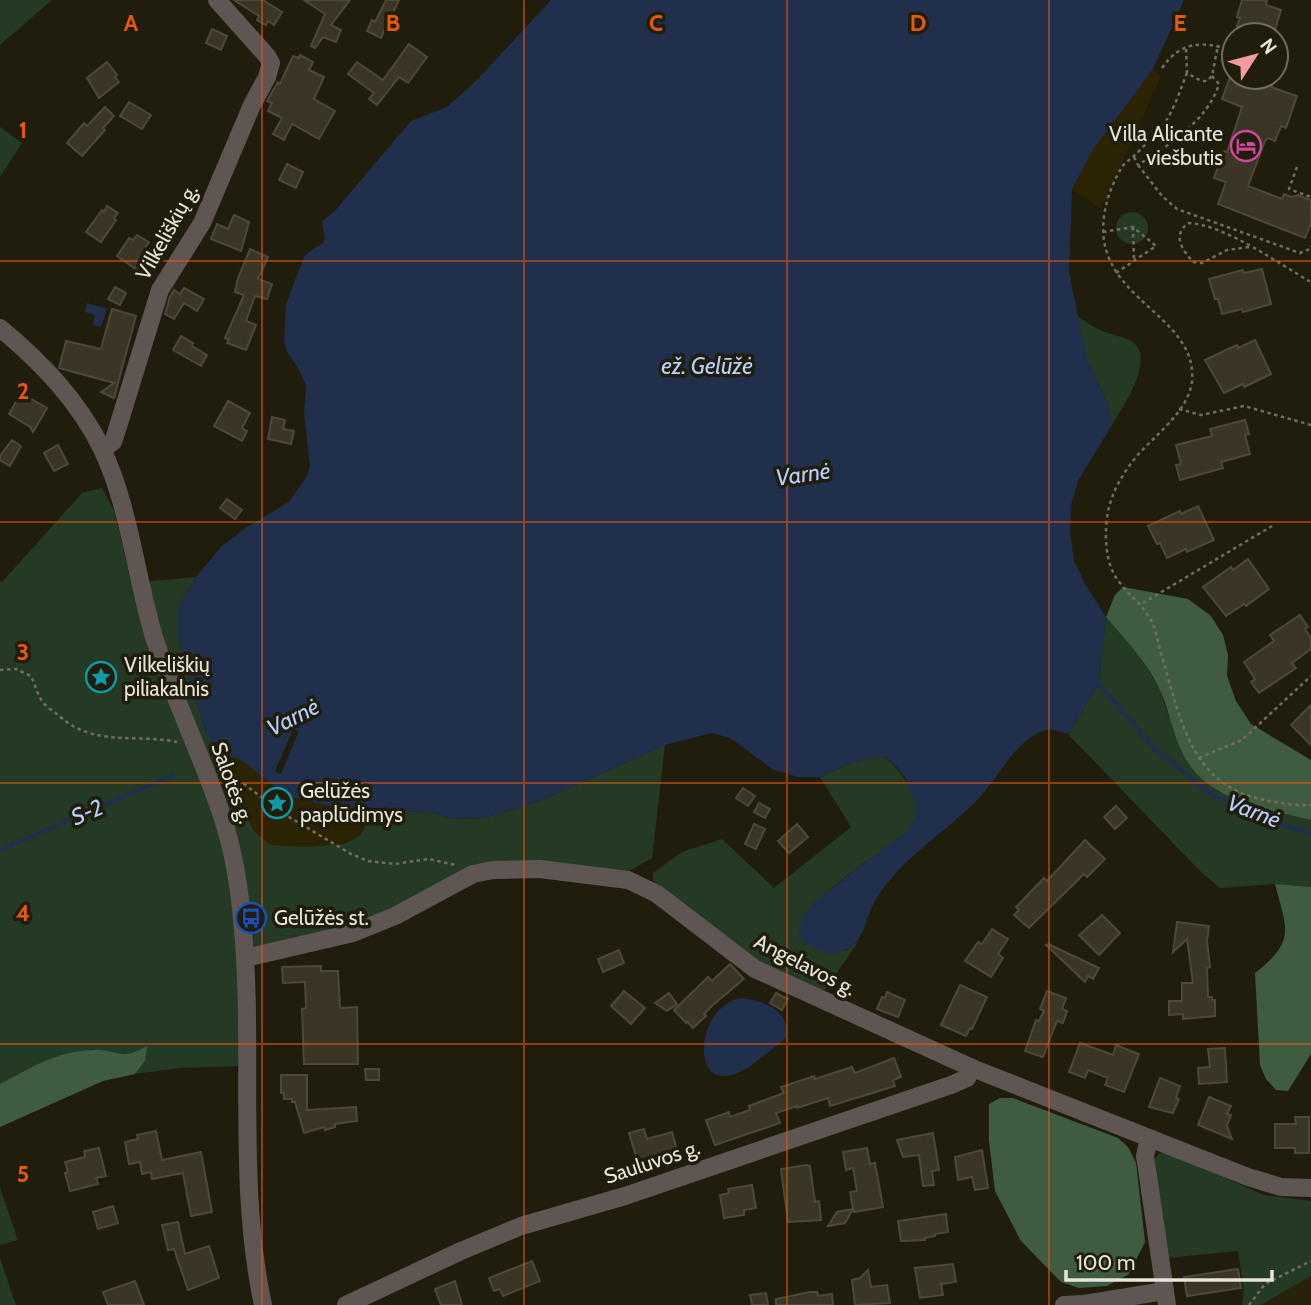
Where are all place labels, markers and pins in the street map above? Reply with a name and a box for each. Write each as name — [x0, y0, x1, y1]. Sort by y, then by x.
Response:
place label: Villa Alicante viešbutis — [1109, 121, 1223, 170]
hotel icon: Villa Alicante viešbutis — [1229, 129, 1263, 163]
place label: Vilkeliškių piliakalnis — [124, 652, 210, 701]
place icon: Vilkeliškių piliakalnis — [84, 660, 118, 694]
place label: Gelūžės paplūdimys — [300, 778, 403, 827]
place icon: Gelūžės paplūdimys — [260, 786, 294, 820]
bus stop icon: Gelūžės st. — [234, 901, 268, 935]
place label: Gelūžės st. — [274, 905, 369, 930]

